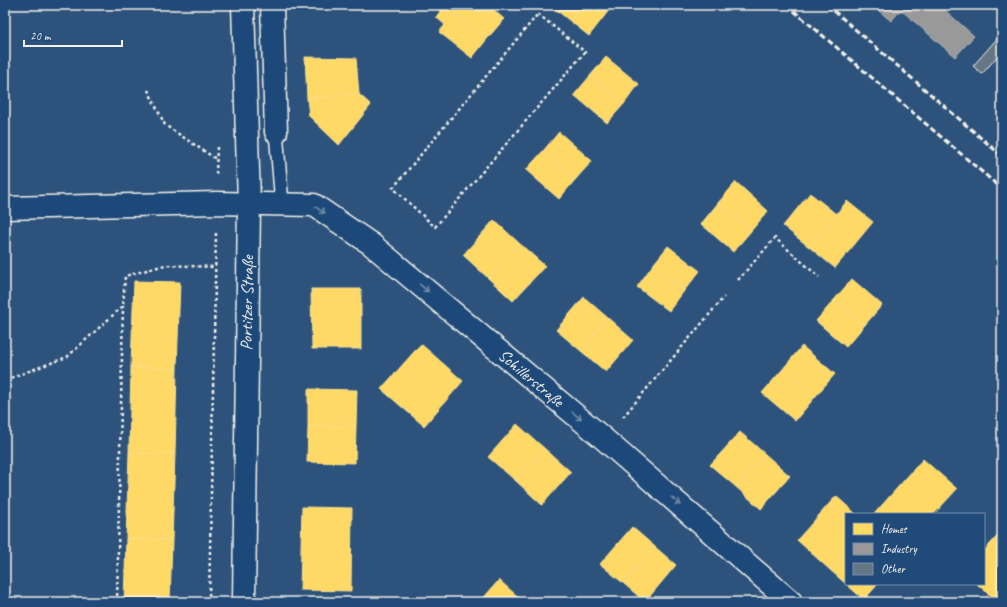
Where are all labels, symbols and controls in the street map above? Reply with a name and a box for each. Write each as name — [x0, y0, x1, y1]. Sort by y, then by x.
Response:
scale bar — [24, 22, 122, 48]
text: 20 m — [30, 28, 52, 44]
one-way arrow — [314, 206, 325, 214]
street label: Portitzer Straße — [236, 254, 258, 351]
one-way arrow — [418, 284, 429, 293]
street label: Schillerstraße — [494, 345, 569, 412]
one-way arrow — [572, 412, 583, 421]
one-way arrow — [671, 496, 681, 505]
legend — [845, 513, 985, 585]
text: Homes — [881, 521, 908, 537]
text: Industry — [881, 541, 918, 557]
text: Other — [881, 561, 907, 577]

